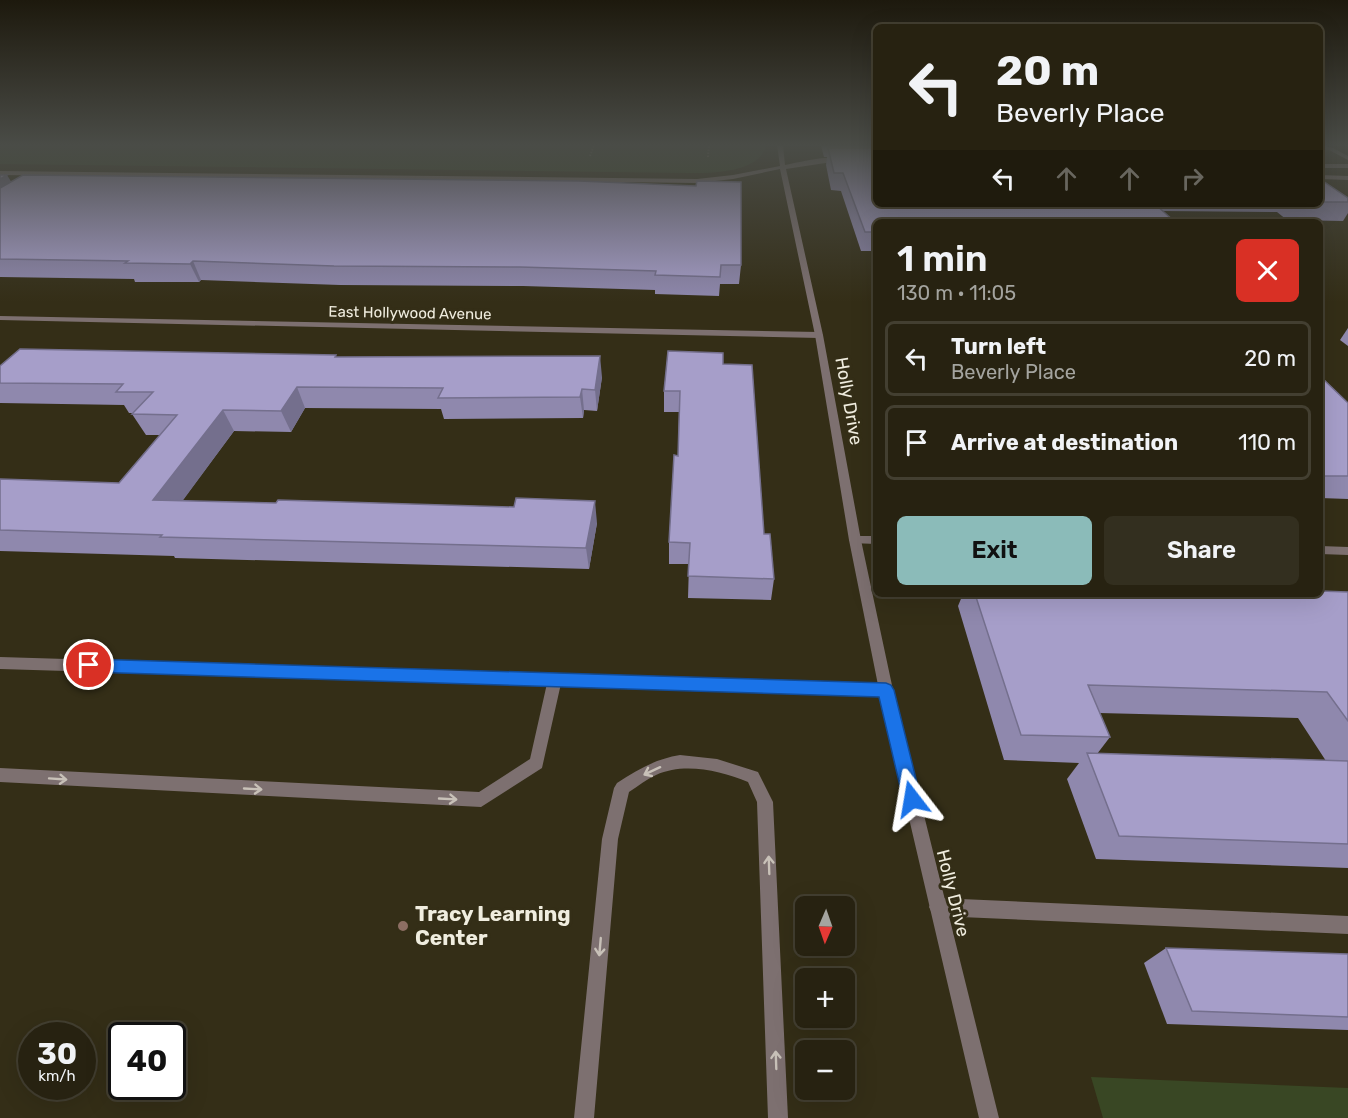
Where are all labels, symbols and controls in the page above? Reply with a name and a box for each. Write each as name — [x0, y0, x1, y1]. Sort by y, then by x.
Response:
text: 20 m — [996, 46, 1099, 96]
icon: left — [897, 48, 975, 126]
text: Beverly Place — [996, 97, 1165, 129]
icon: left — [987, 162, 1020, 195]
icon: ahead — [1050, 162, 1083, 195]
icon: ahead — [1113, 162, 1146, 195]
icon: right — [1176, 162, 1209, 195]
text: 1 min — [897, 237, 988, 280]
button: close — [1236, 239, 1299, 302]
text: 130 m · 11:05 — [897, 281, 1016, 305]
street label: East Hollywood Avenue — [328, 303, 492, 323]
text: Turn left — [951, 333, 1046, 360]
icon: left — [900, 342, 933, 375]
text: 20 m — [1244, 345, 1296, 372]
street label: Holly Drive — [830, 355, 868, 447]
text: Beverly Place — [951, 360, 1076, 384]
icon: arrive — [900, 426, 933, 459]
text: Arrive at destination — [951, 429, 1178, 456]
text: 110 m — [1238, 429, 1296, 456]
button: Exit — [897, 516, 1092, 585]
button: Share — [1104, 516, 1299, 585]
pin — [63, 639, 114, 690]
icon: arrive — [72, 648, 105, 681]
one-way arrow — [643, 766, 661, 778]
position arrow — [880, 767, 944, 831]
one-way arrow — [48, 773, 68, 784]
one-way arrow — [243, 784, 263, 795]
one-way arrow — [437, 793, 457, 804]
street label: Holly Drive — [932, 847, 974, 939]
one-way arrow — [763, 855, 774, 875]
north arrow — [795, 896, 855, 956]
map controls — [795, 896, 855, 1100]
place label: Tracy Learning Center — [415, 901, 571, 950]
marker: Tracy Learning Center — [396, 919, 410, 933]
one-way arrow — [594, 936, 605, 956]
button: + — [795, 968, 855, 1028]
speed limit sign: 40 — [108, 1022, 186, 1100]
text: 30 — [37, 1036, 77, 1072]
button: − — [795, 1040, 855, 1100]
one-way arrow — [770, 1050, 782, 1070]
text: km/h — [38, 1067, 76, 1085]

